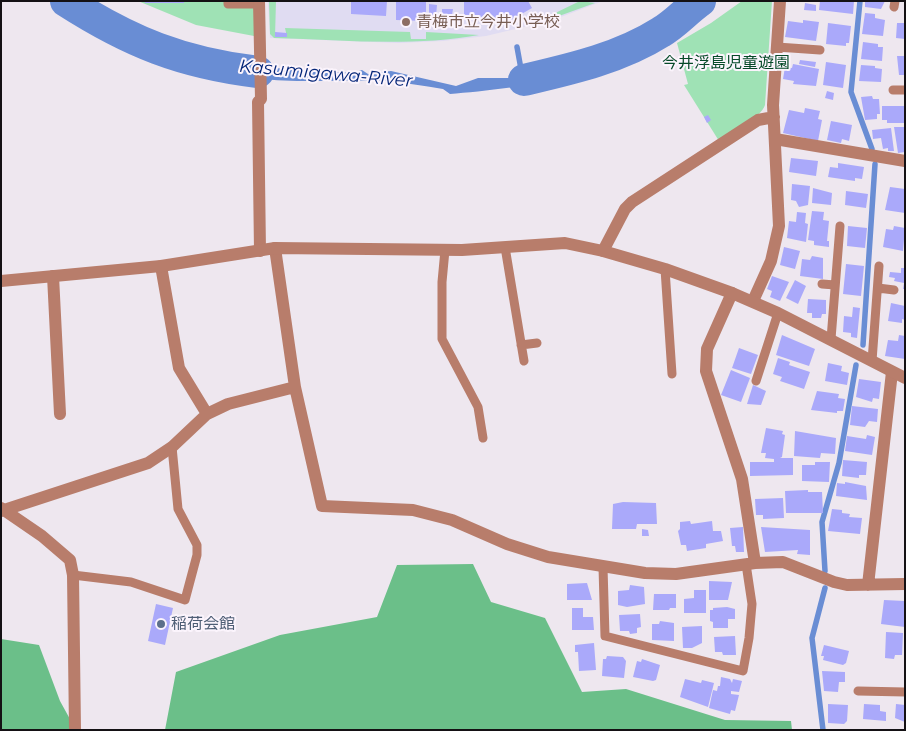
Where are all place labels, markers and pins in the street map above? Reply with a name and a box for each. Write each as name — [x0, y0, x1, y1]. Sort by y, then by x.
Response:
place label: 青梅市立今井小学校 — [416, 12, 560, 32]
marker: 青梅市立今井小学校 — [400, 16, 412, 28]
place label: 稲荷会館 — [171, 614, 235, 634]
marker: 稲荷会館 — [155, 618, 167, 630]

